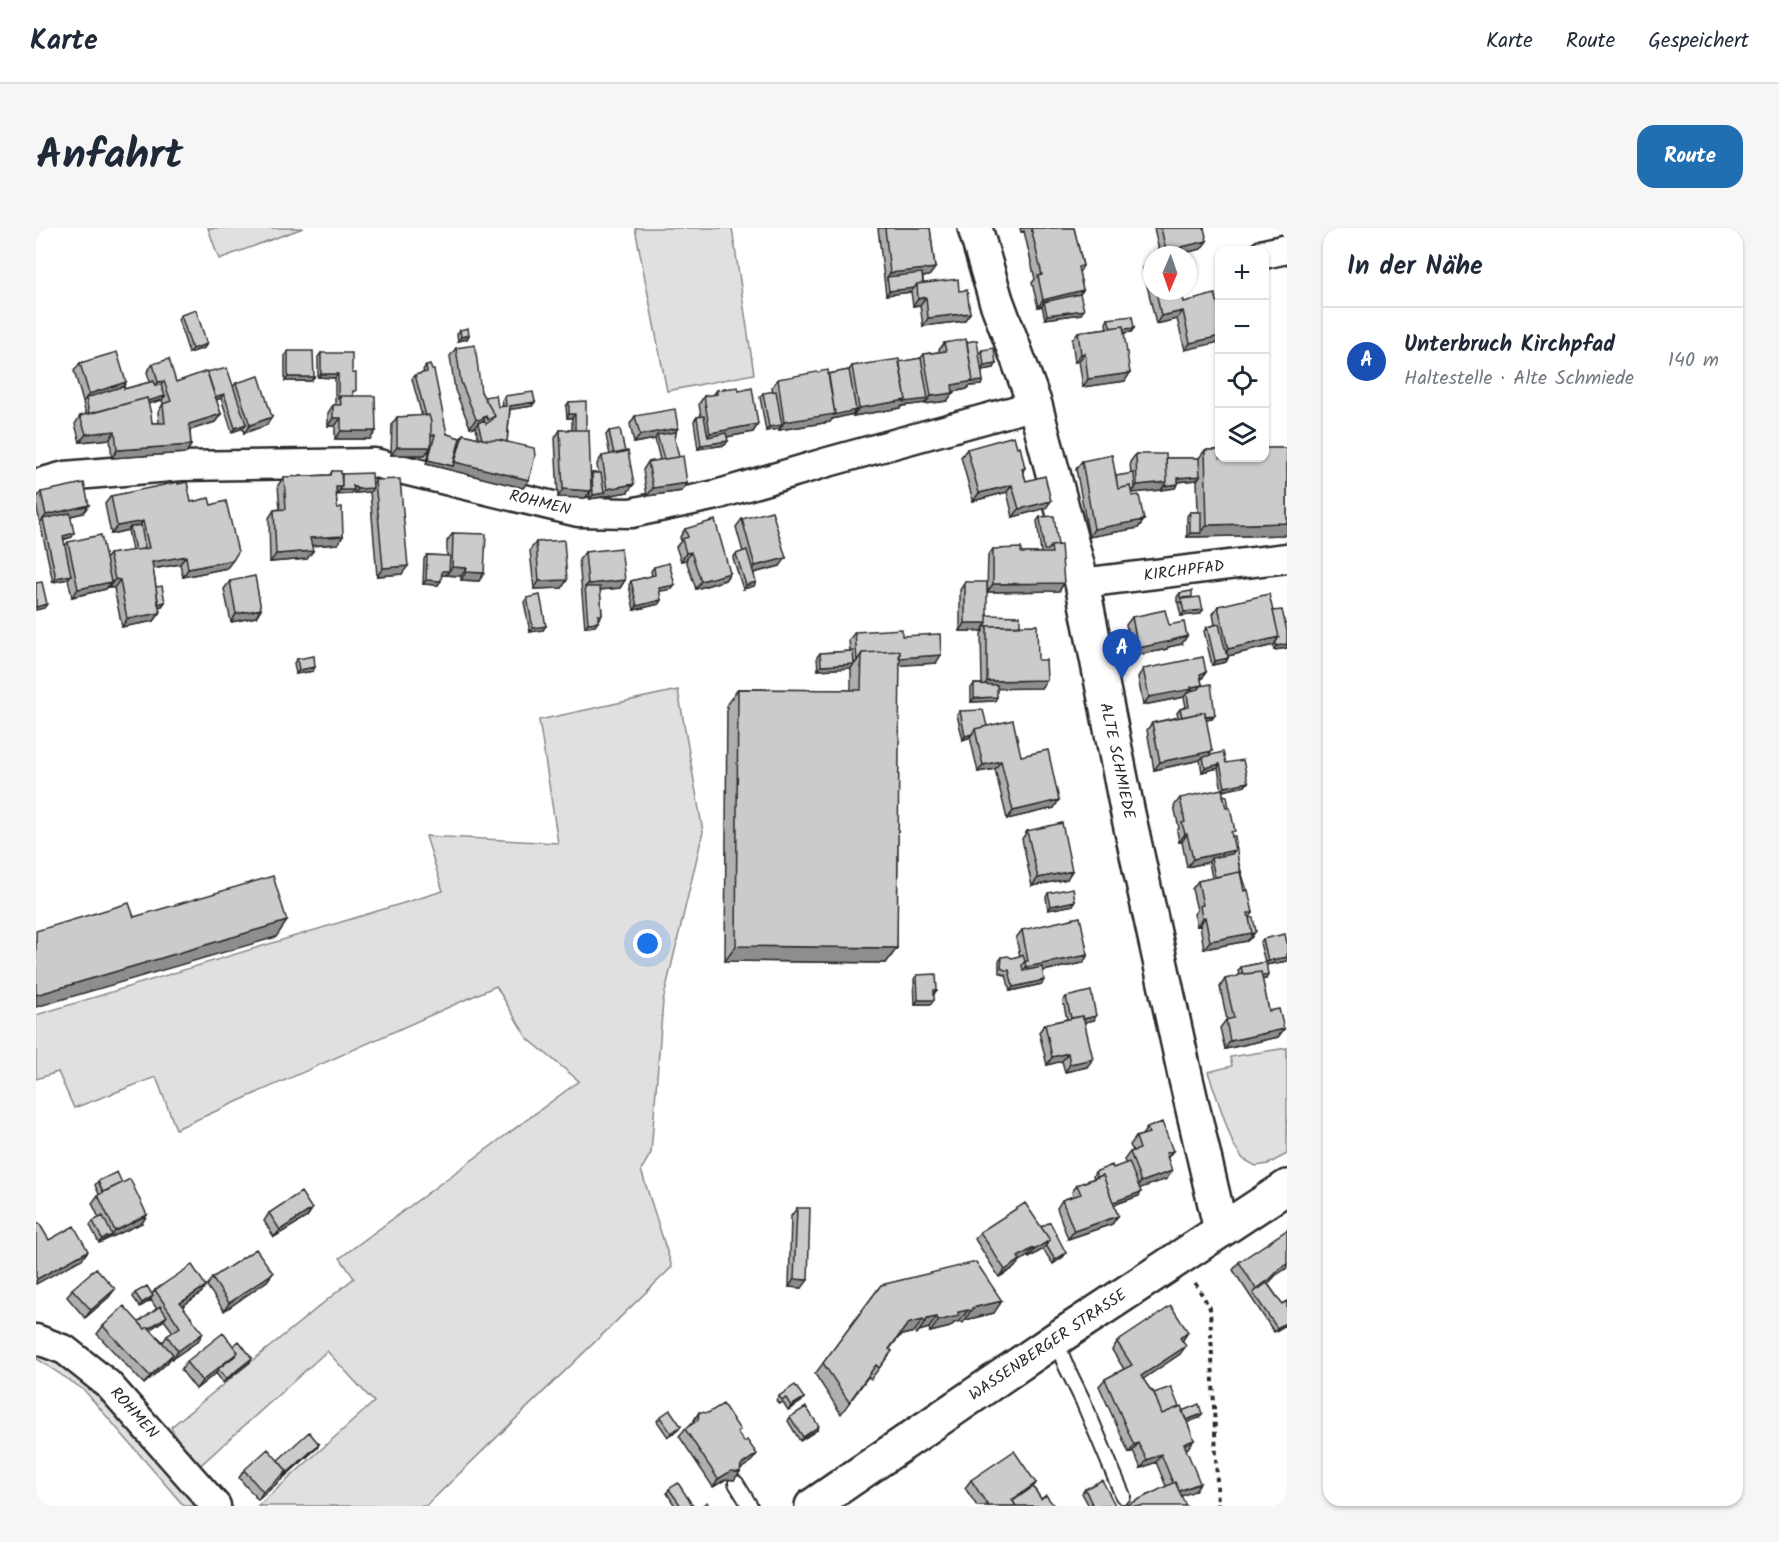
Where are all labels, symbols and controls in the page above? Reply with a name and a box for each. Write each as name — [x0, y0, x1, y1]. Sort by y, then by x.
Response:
text: Karte — [30, 19, 98, 64]
text: Karte — [1486, 25, 1533, 58]
text: Route — [1566, 25, 1615, 58]
text: Gespeichert — [1648, 25, 1749, 58]
text: Anfahrt — [36, 123, 183, 190]
button: Route — [1637, 125, 1743, 188]
north arrow — [1143, 246, 1197, 300]
map controls — [1215, 246, 1269, 462]
button: + — [1215, 246, 1269, 300]
text: In der Nähe — [1347, 246, 1483, 288]
button: − — [1215, 300, 1269, 354]
text: Unterbruch Kirchpfad — [1404, 328, 1615, 363]
text: A — [1360, 345, 1373, 377]
text: 140 m — [1668, 345, 1719, 377]
button: locate — [1215, 354, 1269, 408]
text: Haltestelle · Alte Schmiede — [1404, 363, 1634, 395]
button: layers — [1215, 408, 1269, 462]
street label: ROHMEN — [507, 483, 574, 523]
street label: KIRCHPFAD — [1142, 554, 1226, 588]
pin: A — [1102, 630, 1142, 679]
street label: ALTE SCHMIEDE — [1092, 701, 1142, 822]
your location — [633, 929, 662, 958]
street label: WASSENBERGER STRASSE — [964, 1282, 1132, 1407]
street label: ROHMEN — [104, 1381, 164, 1445]

